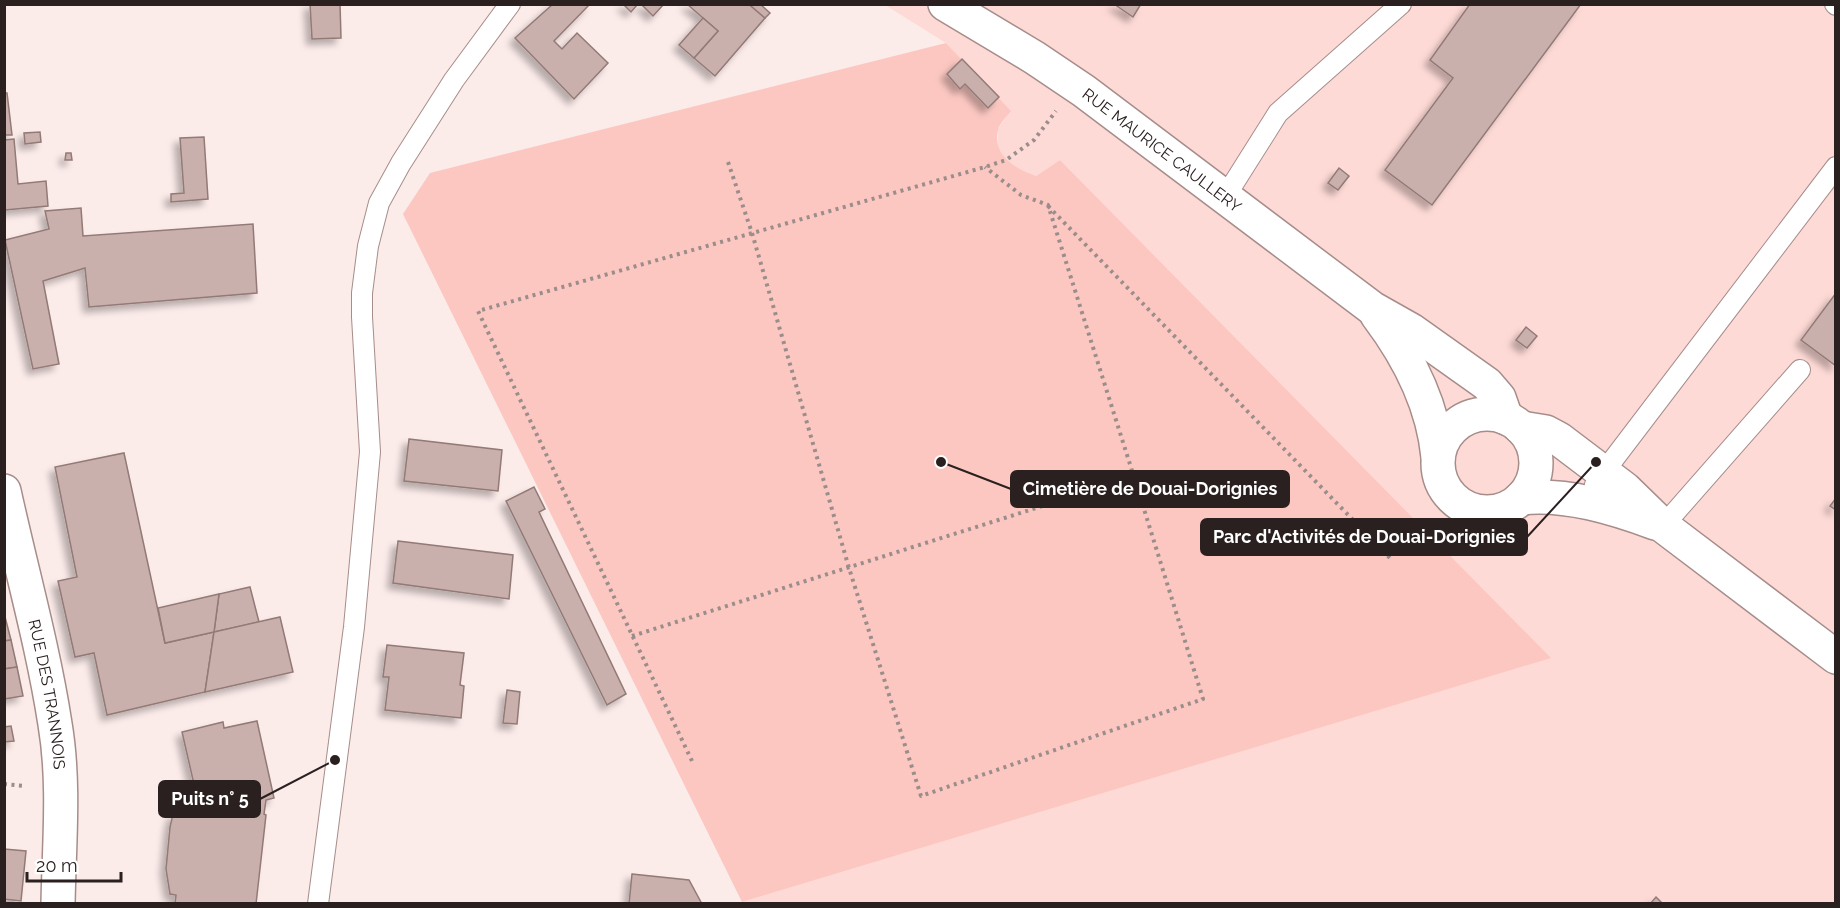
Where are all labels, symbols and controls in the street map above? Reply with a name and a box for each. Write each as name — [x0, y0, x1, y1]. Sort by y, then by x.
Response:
street label: RUE MAURICE CAULLERY — [1079, 84, 1246, 217]
callout: Cimetière de Douai-Dorignies — [1011, 471, 1289, 507]
text: Cimetière de Douai-Dorignies — [1023, 478, 1277, 499]
callout: Parc d'Activités de Douai-Dorignies — [1201, 519, 1527, 555]
text: Parc d'Activités de Douai-Dorignies — [1213, 526, 1515, 547]
street label: RUE DES TRANNOIS — [24, 617, 69, 770]
callout: Puits n° 5 — [159, 781, 260, 817]
text: Puits n° 5 — [171, 788, 249, 809]
scale bar — [27, 845, 122, 883]
text: 20 m — [36, 855, 78, 876]

